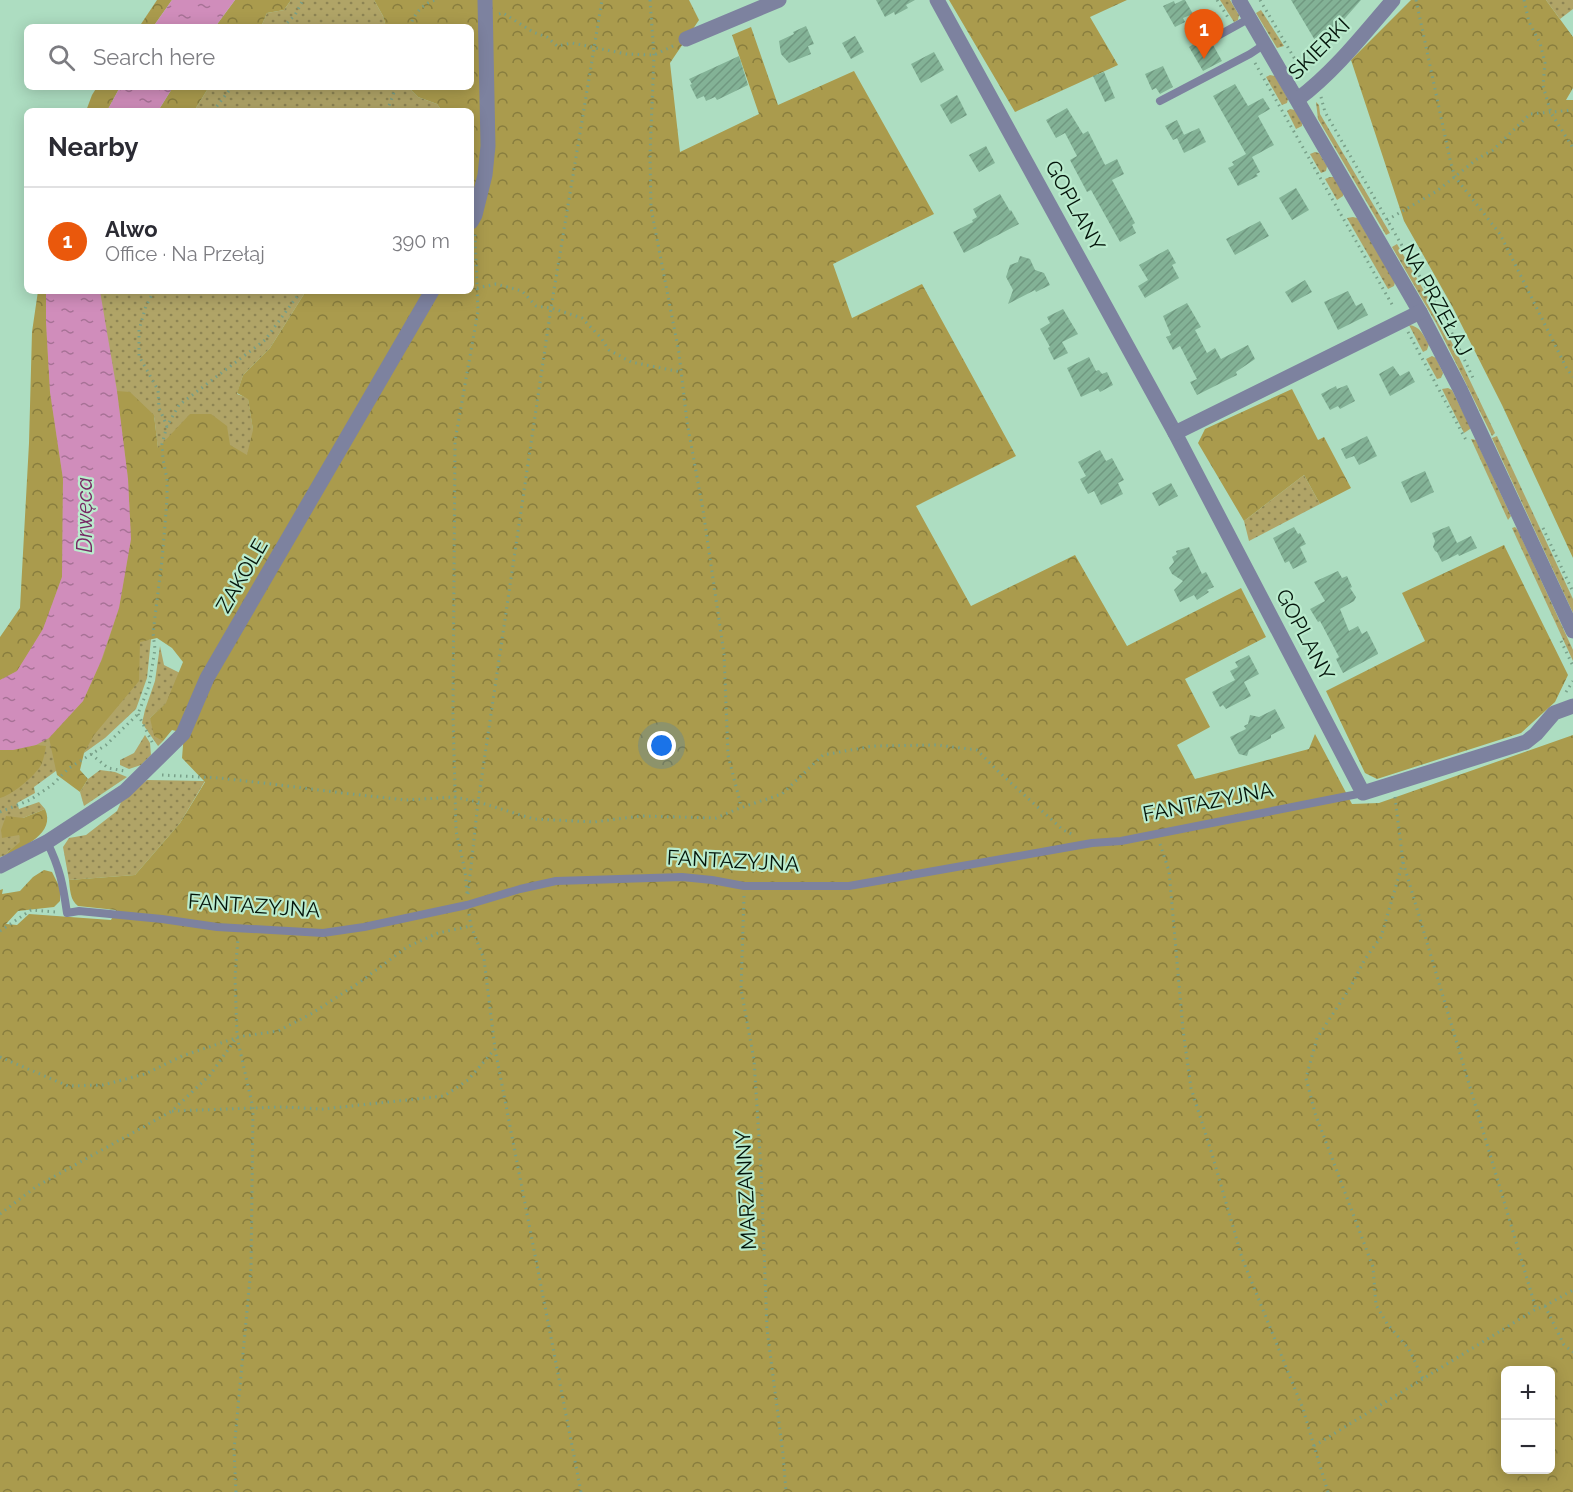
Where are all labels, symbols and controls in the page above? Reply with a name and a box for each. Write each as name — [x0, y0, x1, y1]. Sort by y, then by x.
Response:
pin: 1 — [1184, 10, 1224, 59]
street label: SKIERKI — [1283, 13, 1355, 85]
search box — [24, 24, 474, 90]
icon: search — [45, 41, 78, 74]
text: Search here — [93, 44, 215, 70]
text: Nearby — [48, 132, 138, 162]
street label: GOPLANY — [1040, 156, 1111, 256]
text: Alwo — [105, 216, 158, 242]
text: 1 — [63, 229, 72, 253]
text: 390 m — [392, 229, 450, 253]
street label: NA PRZEŁAJ — [1395, 239, 1478, 360]
text: Office · Na Przełaj — [105, 242, 265, 266]
water label: Drwęca — [71, 477, 97, 553]
street label: ZAKOLE — [211, 534, 273, 617]
street label: GOPLANY — [1271, 585, 1340, 685]
your location — [647, 731, 676, 760]
street label: FANTAZYJNA — [1140, 777, 1275, 826]
street label: FANTAZYJNA — [666, 845, 800, 876]
street label: FANTAZYJNA — [187, 888, 321, 923]
street label: MARZANNY — [730, 1129, 761, 1251]
map controls — [1501, 1366, 1555, 1474]
button: + — [1501, 1366, 1555, 1420]
button: − — [1501, 1420, 1555, 1474]

